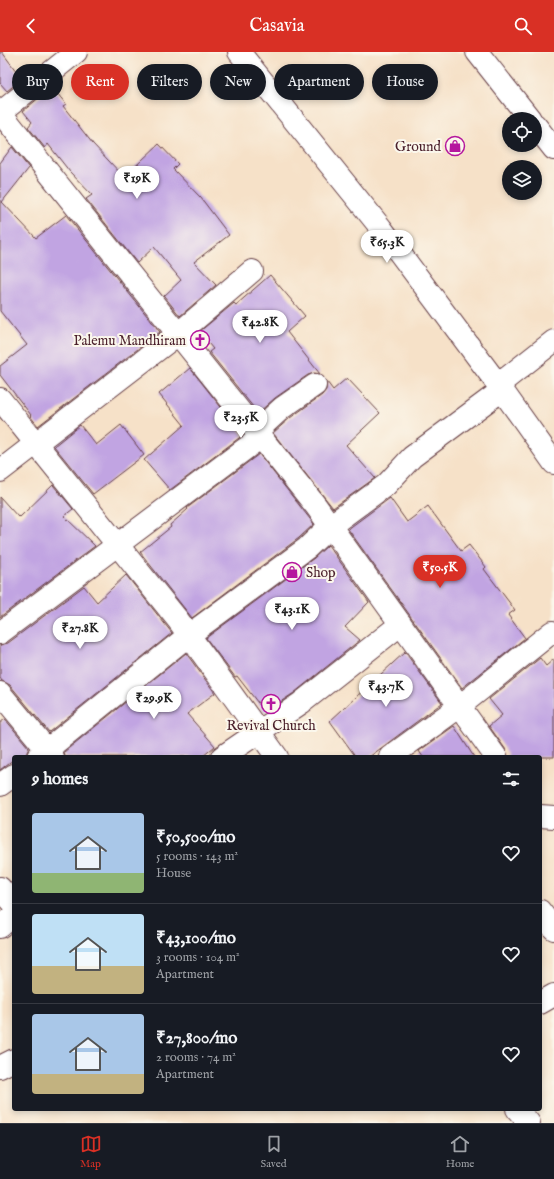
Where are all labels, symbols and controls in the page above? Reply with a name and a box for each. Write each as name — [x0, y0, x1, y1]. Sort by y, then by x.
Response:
icon: back — [20, 15, 42, 37]
text: Casavia — [249, 15, 305, 38]
icon: search — [512, 15, 534, 37]
chip: Buy — [12, 64, 63, 100]
chip: Rent — [71, 64, 129, 100]
chip: Filters — [137, 64, 202, 100]
chip: New — [210, 64, 266, 100]
chip: Apartment — [274, 64, 364, 100]
chip: House — [372, 64, 438, 100]
map controls — [502, 112, 542, 200]
button: locate — [502, 112, 542, 152]
shop icon: Ground — [444, 135, 466, 157]
place label: Ground — [395, 138, 442, 156]
button: layers — [502, 160, 542, 200]
pin: ₹19K — [113, 166, 161, 200]
text: ₹19K — [123, 170, 151, 187]
pin: ₹65.3K — [354, 230, 420, 264]
text: ₹65.3K — [370, 234, 404, 251]
pin: ₹42.8K — [227, 310, 293, 344]
text: ₹42.8K — [241, 314, 279, 331]
church icon: Palemu Mandhiram — [189, 329, 211, 351]
place label: Palemu Mandhiram — [73, 332, 186, 350]
pin: ₹23.5K — [208, 405, 274, 439]
text: ₹23.5K — [223, 409, 259, 426]
pin: ₹50.5K — [407, 555, 473, 589]
text: ₹50.5K — [422, 559, 458, 576]
shop icon: Shop — [281, 561, 303, 583]
place label: Shop — [306, 564, 336, 582]
pin: ₹43.1K — [259, 597, 325, 631]
text: ₹43.1K — [274, 601, 310, 618]
pin: ₹27.8K — [47, 616, 113, 650]
text: ₹27.8K — [62, 620, 98, 637]
pin: ₹43.7K — [353, 674, 419, 708]
text: ₹43.7K — [368, 678, 404, 695]
pin: ₹29.9K — [121, 686, 187, 720]
text: ₹29.9K — [135, 690, 173, 707]
church icon: Revival Church — [260, 693, 282, 715]
place label: Revival Church — [226, 717, 316, 735]
icon: filters — [500, 768, 522, 790]
text: 9 homes — [32, 769, 88, 790]
text: ₹50,500/mo — [156, 827, 236, 848]
icon: home — [64, 829, 112, 877]
icon: heart — [500, 842, 522, 864]
text: 5 rooms · 143 m² — [156, 848, 238, 865]
text: House — [156, 865, 191, 882]
text: ₹43,100/mo — [156, 928, 236, 949]
icon: home — [64, 930, 112, 978]
icon: heart — [500, 943, 522, 965]
text: 3 rooms · 104 m² — [156, 949, 240, 966]
text: Apartment — [156, 966, 214, 983]
text: ₹27,800/mo — [156, 1028, 237, 1049]
icon: home — [64, 1030, 112, 1078]
icon: heart — [500, 1043, 522, 1065]
text: 2 rooms · 74 m² — [156, 1049, 236, 1066]
text: Apartment — [156, 1066, 214, 1083]
tab: Map — [80, 1133, 102, 1171]
tab: Saved — [261, 1133, 287, 1171]
tab: Home — [446, 1133, 474, 1171]

